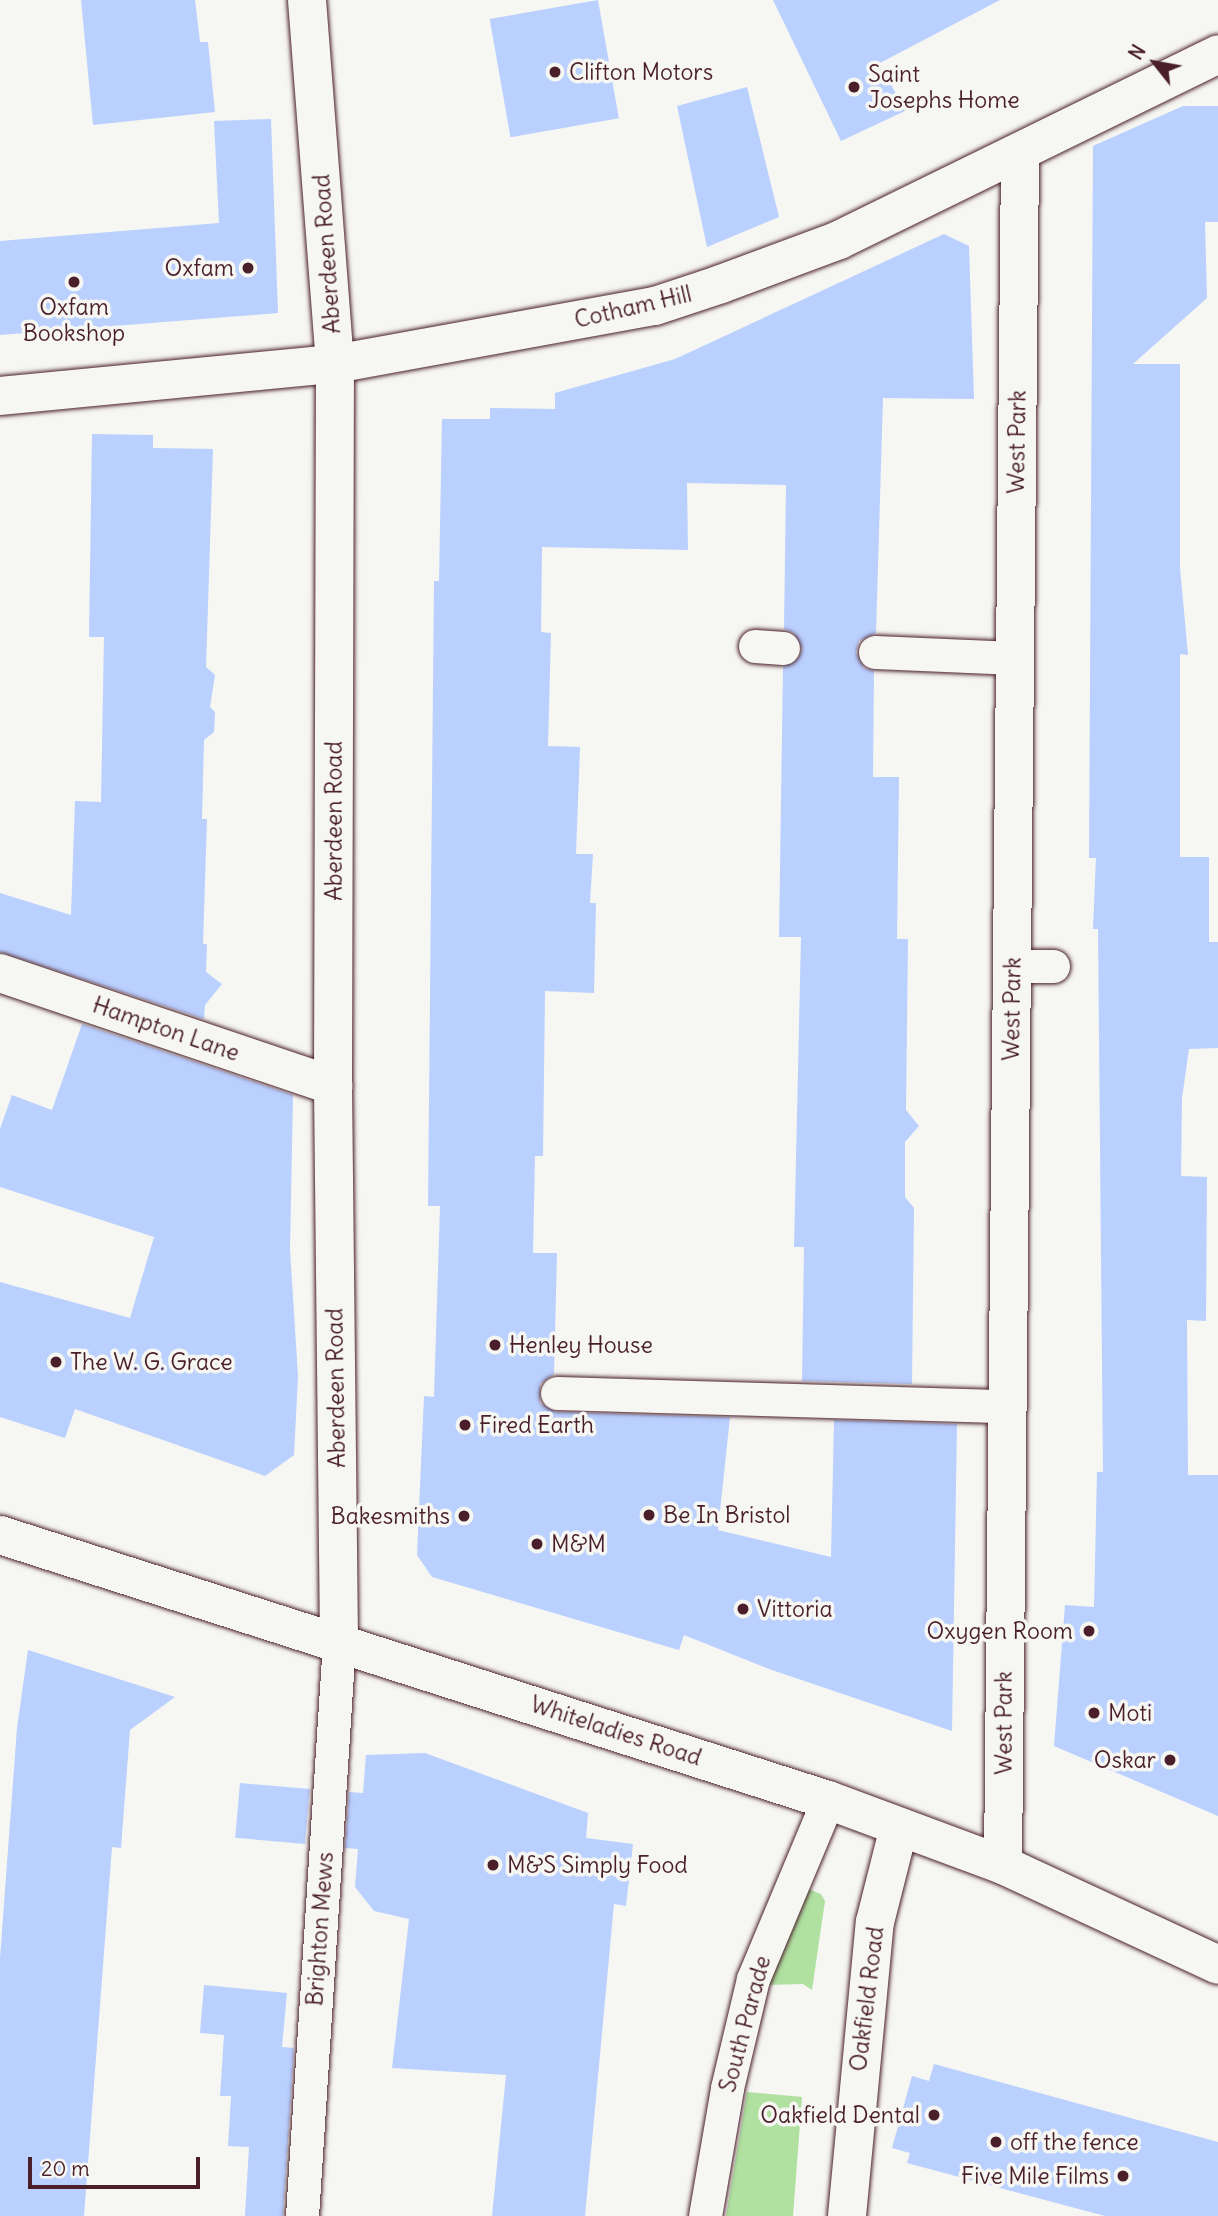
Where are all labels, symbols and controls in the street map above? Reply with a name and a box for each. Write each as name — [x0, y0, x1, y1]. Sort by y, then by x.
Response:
north arrow — [1120, 28, 1190, 98]
text: N — [1123, 40, 1151, 64]
place label: Clifton Motors — [569, 58, 713, 86]
place label: Saint Josephs Home — [868, 60, 1020, 114]
marker: Clifton Motors — [547, 64, 563, 80]
marker: Saint Josephs Home — [846, 79, 862, 95]
street label: Aberdeen Road — [308, 173, 346, 335]
place label: Oxfam — [164, 254, 234, 282]
marker: Oxfam — [240, 260, 256, 276]
marker: Oxfam Bookshop — [66, 274, 82, 290]
street label: Cotham Hill — [572, 280, 694, 334]
place label: Oxfam Bookshop — [23, 293, 125, 347]
street label: West Park — [1002, 390, 1032, 494]
street label: Aberdeen Road — [320, 741, 348, 901]
street label: West Park — [997, 957, 1027, 1061]
street label: Hampton Lane — [89, 991, 243, 1067]
street label: Aberdeen Road — [321, 1308, 351, 1468]
place label: Henley House — [509, 1331, 653, 1359]
marker: Henley House — [487, 1337, 503, 1353]
place label: The W. G. Grace — [70, 1348, 233, 1376]
marker: The W. G. Grace — [48, 1354, 64, 1370]
place label: Fired Earth — [479, 1411, 594, 1439]
marker: Fired Earth — [457, 1417, 473, 1433]
place label: Be In Bristol — [663, 1501, 790, 1529]
place label: Bakesmiths — [331, 1502, 450, 1530]
marker: Be In Bristol — [641, 1507, 657, 1523]
marker: Bakesmiths — [456, 1508, 472, 1524]
place label: M&M — [551, 1530, 606, 1558]
marker: M&M — [529, 1536, 545, 1552]
place label: Vittoria — [757, 1595, 833, 1623]
marker: Vittoria — [735, 1601, 751, 1617]
place label: Oxygen Room — [926, 1617, 1073, 1645]
marker: Oxygen Room — [1079, 1621, 1099, 1641]
street label: West Park — [990, 1671, 1018, 1775]
street label: Whiteladies Road — [527, 1690, 705, 1772]
place label: Moti — [1108, 1699, 1152, 1727]
marker: Moti — [1086, 1705, 1102, 1721]
place label: Oskar — [1094, 1746, 1156, 1774]
marker: Oskar — [1162, 1752, 1178, 1768]
street label: Brighton Mews — [301, 1851, 339, 2007]
place label: M&S Simply Food — [507, 1851, 688, 1879]
marker: M&S Simply Food — [485, 1857, 501, 1873]
street label: Oakfield Road — [844, 1925, 890, 2073]
street label: South Parade — [714, 1953, 776, 2095]
place label: Oakfield Dental — [760, 2101, 920, 2129]
marker: Oakfield Dental — [926, 2107, 942, 2123]
place label: off the fence — [1010, 2128, 1139, 2156]
marker: off the fence — [988, 2134, 1004, 2150]
scale bar — [32, 2142, 203, 2186]
text: 20 m — [41, 2155, 90, 2182]
place label: Five Mile Films — [961, 2162, 1109, 2190]
marker: Five Mile Films — [1115, 2168, 1131, 2184]

